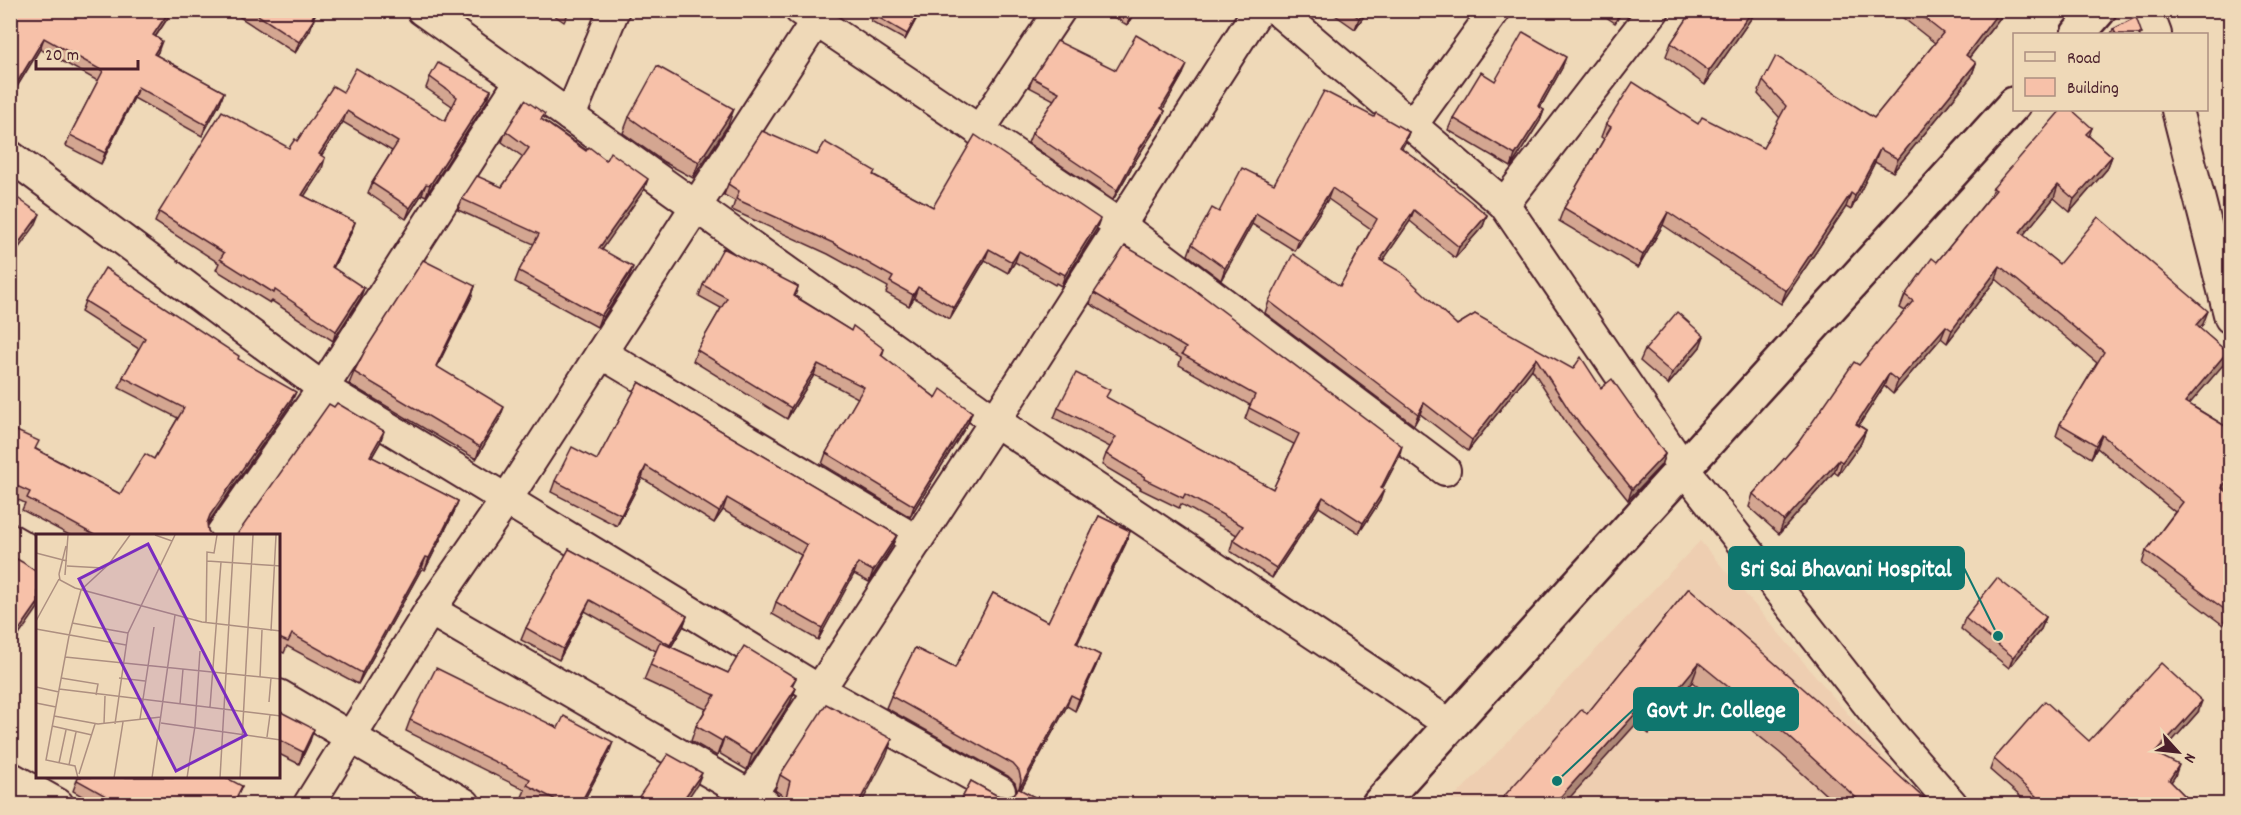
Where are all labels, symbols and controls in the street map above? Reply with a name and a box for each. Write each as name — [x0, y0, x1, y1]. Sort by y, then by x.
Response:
scale bar — [36, 33, 138, 71]
legend — [2013, 33, 2208, 111]
text: 20 m — [45, 44, 79, 69]
text: Road — [2067, 47, 2101, 72]
text: Building — [2067, 77, 2119, 102]
inset map — [36, 534, 280, 779]
callout: Sri Sai Bhavani Hospital — [1729, 547, 1964, 589]
text: Sri Sai Bhavani Hospital — [1740, 554, 1952, 588]
callout: Govt Jr. College — [1634, 688, 1798, 730]
text: Govt Jr. College — [1646, 695, 1786, 729]
north arrow — [2148, 722, 2208, 782]
text: N — [2177, 749, 2201, 767]

